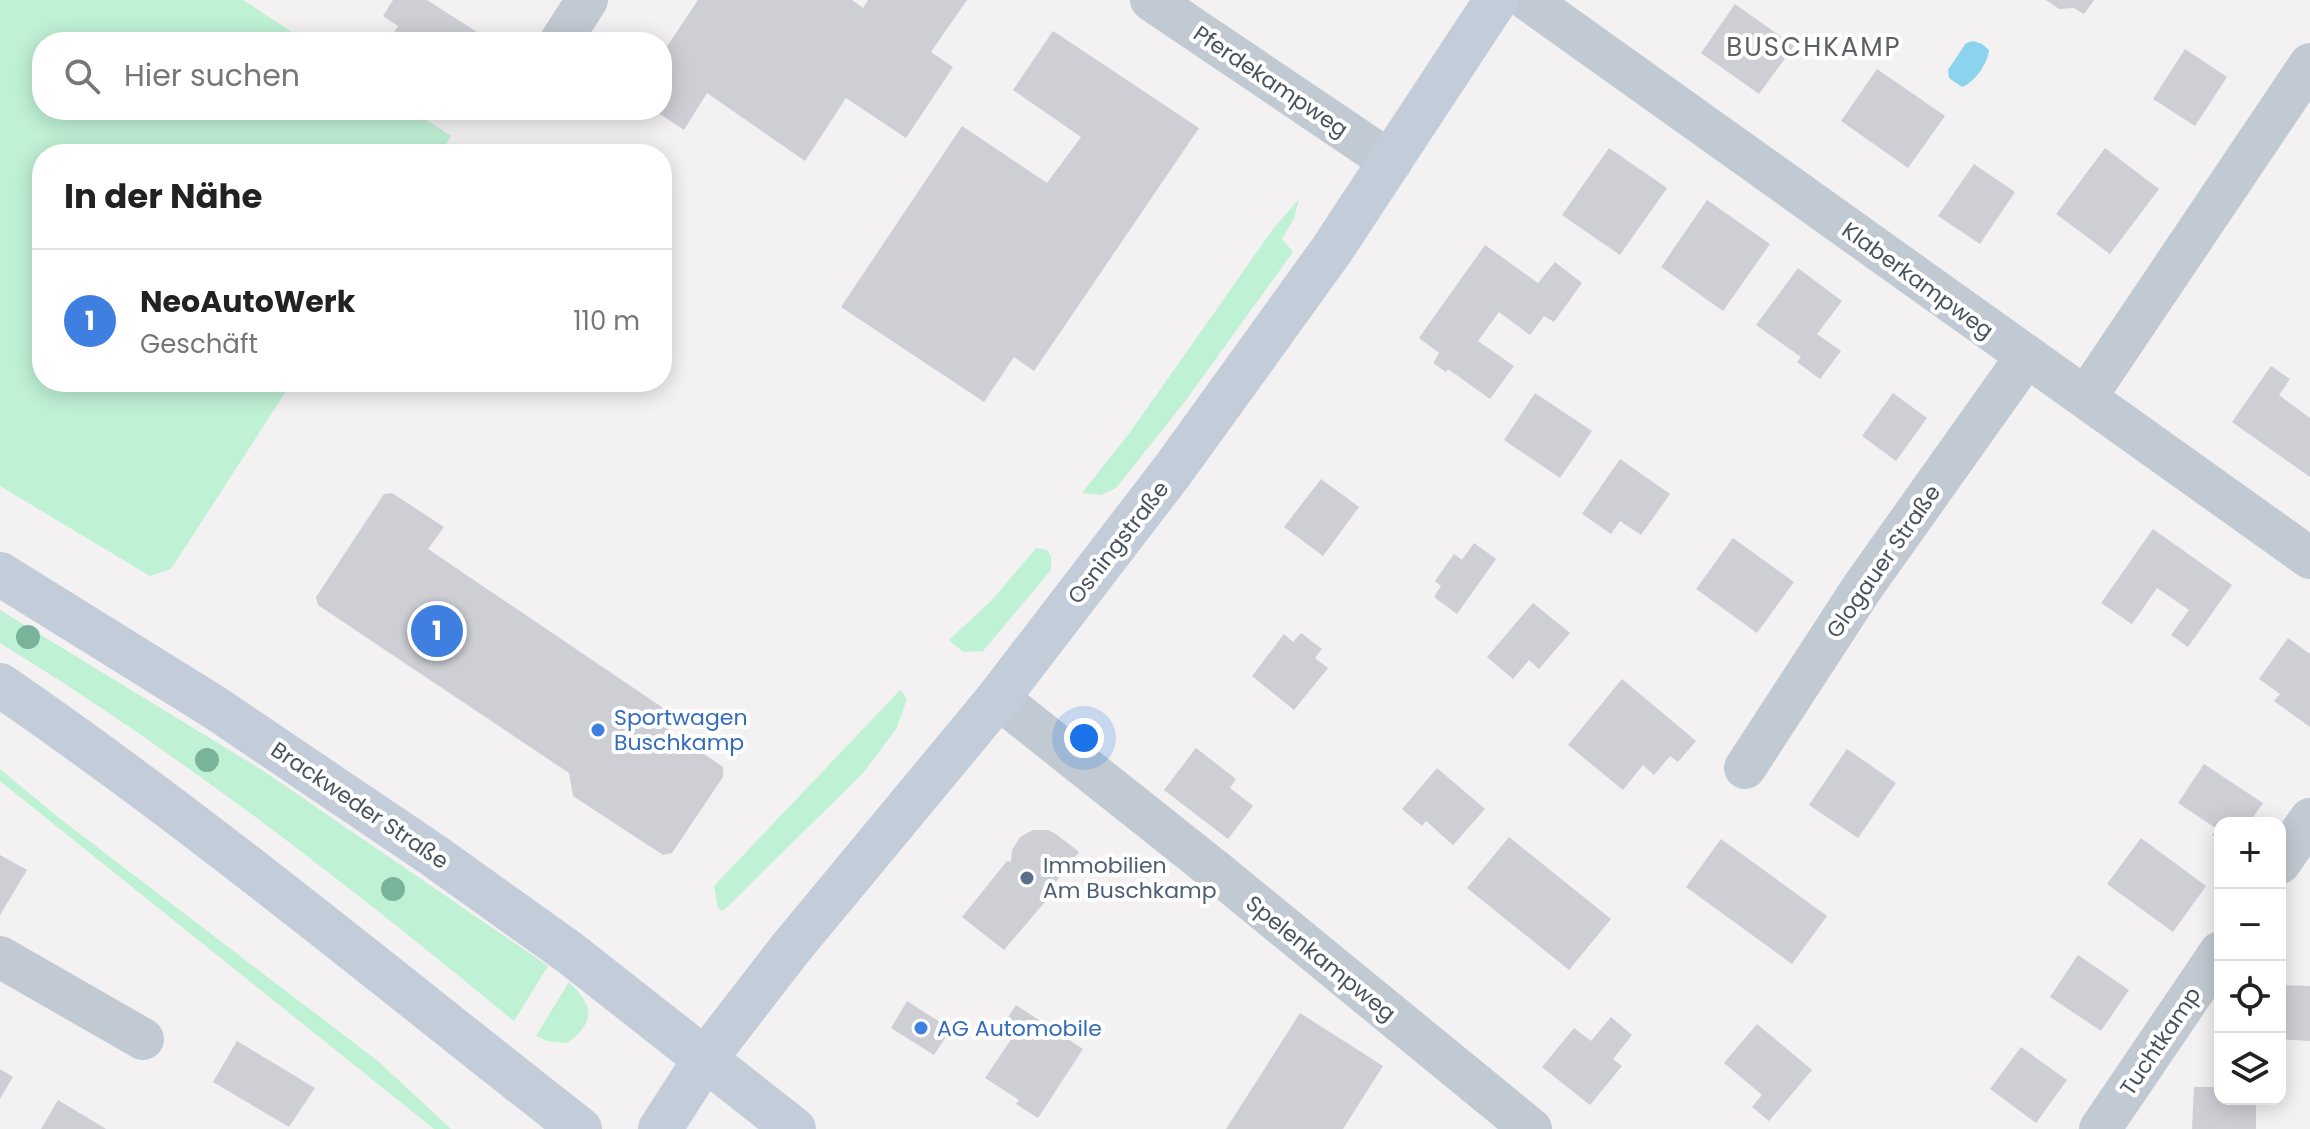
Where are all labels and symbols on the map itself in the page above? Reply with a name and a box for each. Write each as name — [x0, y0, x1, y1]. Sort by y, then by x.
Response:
street label: Pferdekampweg — [1187, 18, 1354, 145]
district label: BUSCHKAMP — [1726, 29, 1902, 65]
street label: Klaberkampweg — [1836, 215, 2000, 346]
street label: Osningstraße — [1060, 474, 1176, 610]
street label: Glogauer Straße — [1819, 478, 1948, 644]
pin: 1 — [411, 601, 463, 661]
place label: Sportwagen Buschkamp — [614, 702, 748, 758]
your location — [1064, 718, 1104, 758]
marker: Sportwagen Buschkamp — [589, 721, 607, 739]
street label: Brackweder Straße — [265, 734, 455, 876]
place label: Immobilien Am Buschkamp — [1043, 850, 1217, 906]
marker: Immobilien Am Buschkamp — [1018, 869, 1036, 887]
street label: Spelenkampweg — [1239, 888, 1402, 1029]
street label: Tuchtkamp — [2113, 981, 2208, 1102]
place label: AG Automobile — [937, 1013, 1102, 1044]
marker: AG Automobile — [912, 1019, 930, 1037]

